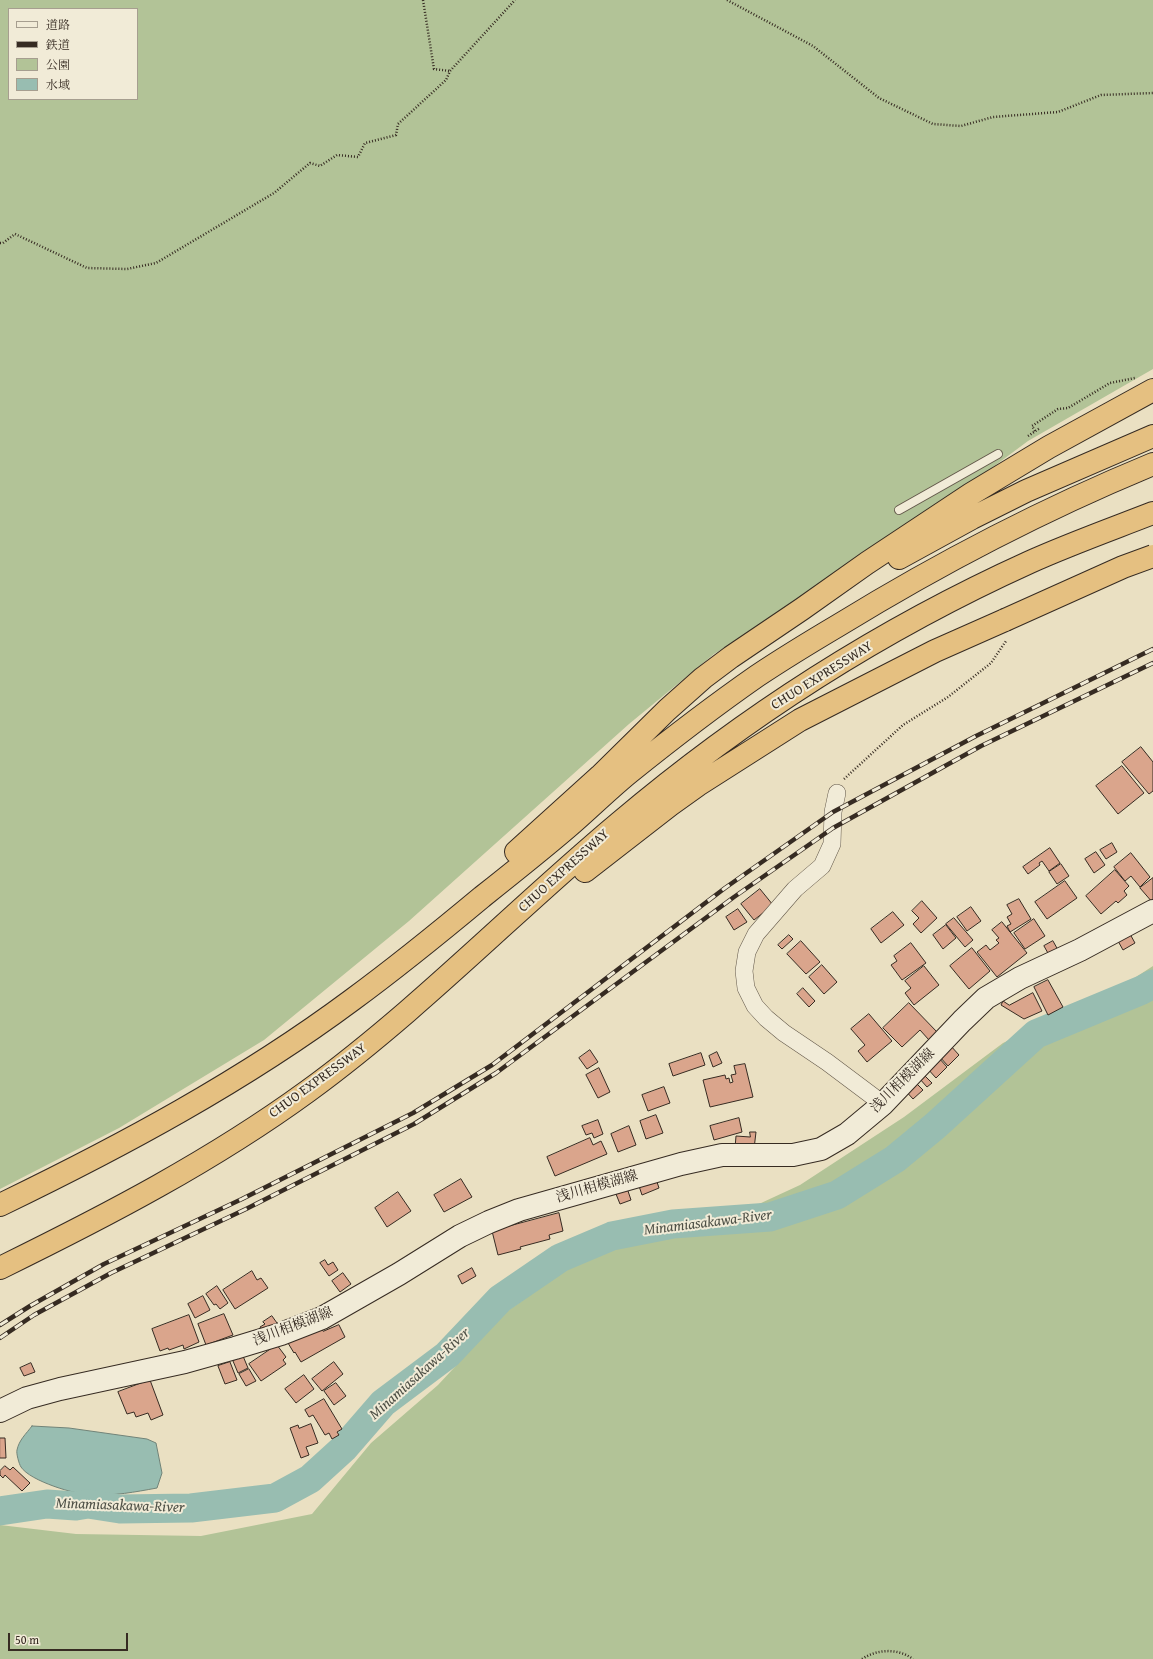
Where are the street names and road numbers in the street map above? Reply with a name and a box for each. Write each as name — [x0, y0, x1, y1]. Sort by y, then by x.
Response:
street label: CHUO EXPRESSWAY — [768, 638, 876, 714]
street label: CHUO EXPRESSWAY — [515, 826, 613, 916]
street label: CHUO EXPRESSWAY — [266, 1040, 370, 1122]
street label: 浅川相模湖線 — [867, 1045, 939, 1117]
street label: 浅川相模湖線 — [554, 1167, 640, 1207]
street label: 浅川相模湖線 — [251, 1304, 335, 1350]

